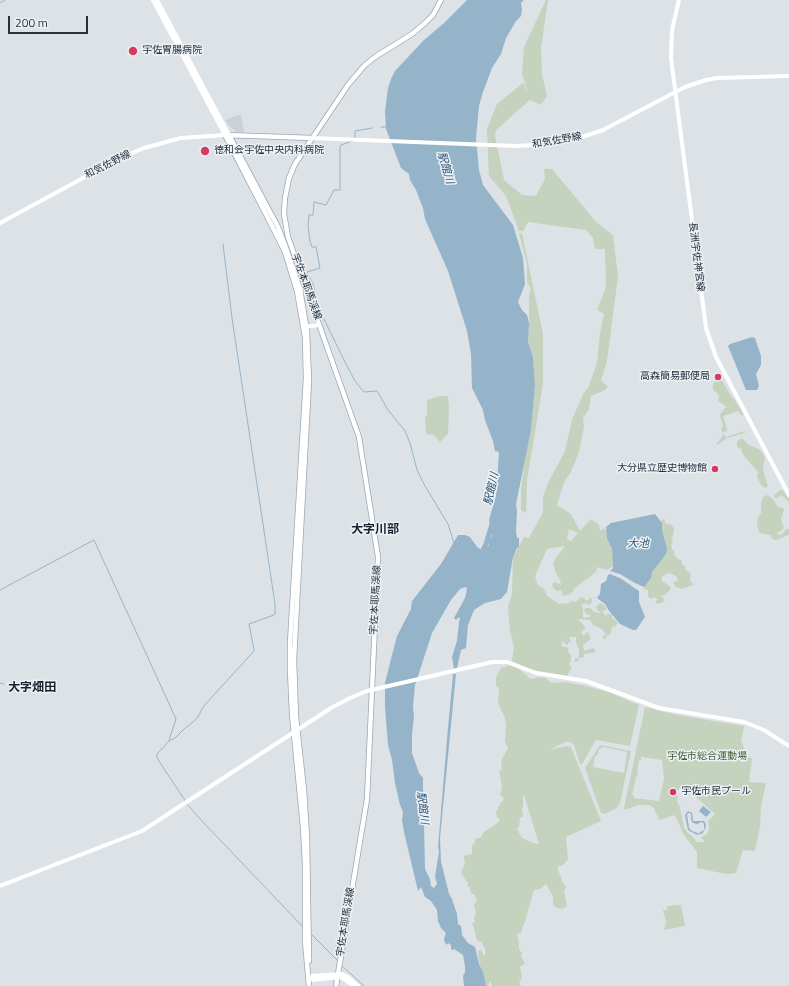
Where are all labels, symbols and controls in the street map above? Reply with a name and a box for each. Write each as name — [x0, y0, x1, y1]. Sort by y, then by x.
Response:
scale bar — [10, 8, 90, 34]
text: 200 m — [15, 13, 48, 32]
marker: 宇佐胃腸病院 — [127, 45, 139, 57]
place label: 宇佐胃腸病院 — [142, 45, 202, 57]
street label: 和気佐野線 — [531, 131, 583, 151]
marker: 徳和会宇佐中央内科病院 — [199, 145, 211, 157]
place label: 徳和会宇佐中央内科病院 — [214, 145, 324, 157]
street label: 和気佐野線 — [83, 148, 133, 182]
water label: 駅館川 — [434, 150, 456, 186]
street label: 長洲宇佐神宮線 — [686, 222, 706, 292]
street label: 宇佐本耶馬渓線 — [288, 252, 324, 322]
place label: 高森簡易郵便局 — [640, 371, 710, 383]
marker: 高森簡易郵便局 — [713, 372, 723, 382]
place label: 大分県立歴史博物館 — [617, 463, 707, 475]
marker: 大分県立歴史博物館 — [710, 464, 720, 474]
water label: 駅館川 — [482, 471, 502, 507]
district label: 大字川部 — [351, 523, 399, 537]
water label: 大池 — [627, 537, 649, 551]
street label: 宇佐本耶馬渓線 — [368, 565, 384, 635]
district label: 大字畑田 — [8, 681, 56, 695]
park label: 宇佐市総合運動場 — [667, 751, 747, 763]
place label: 宇佐市民プール — [681, 786, 751, 798]
marker: 宇佐市民プール — [668, 787, 678, 797]
water label: 駅館川 — [413, 791, 431, 825]
street label: 宇佐本耶馬渓線 — [335, 886, 357, 958]

